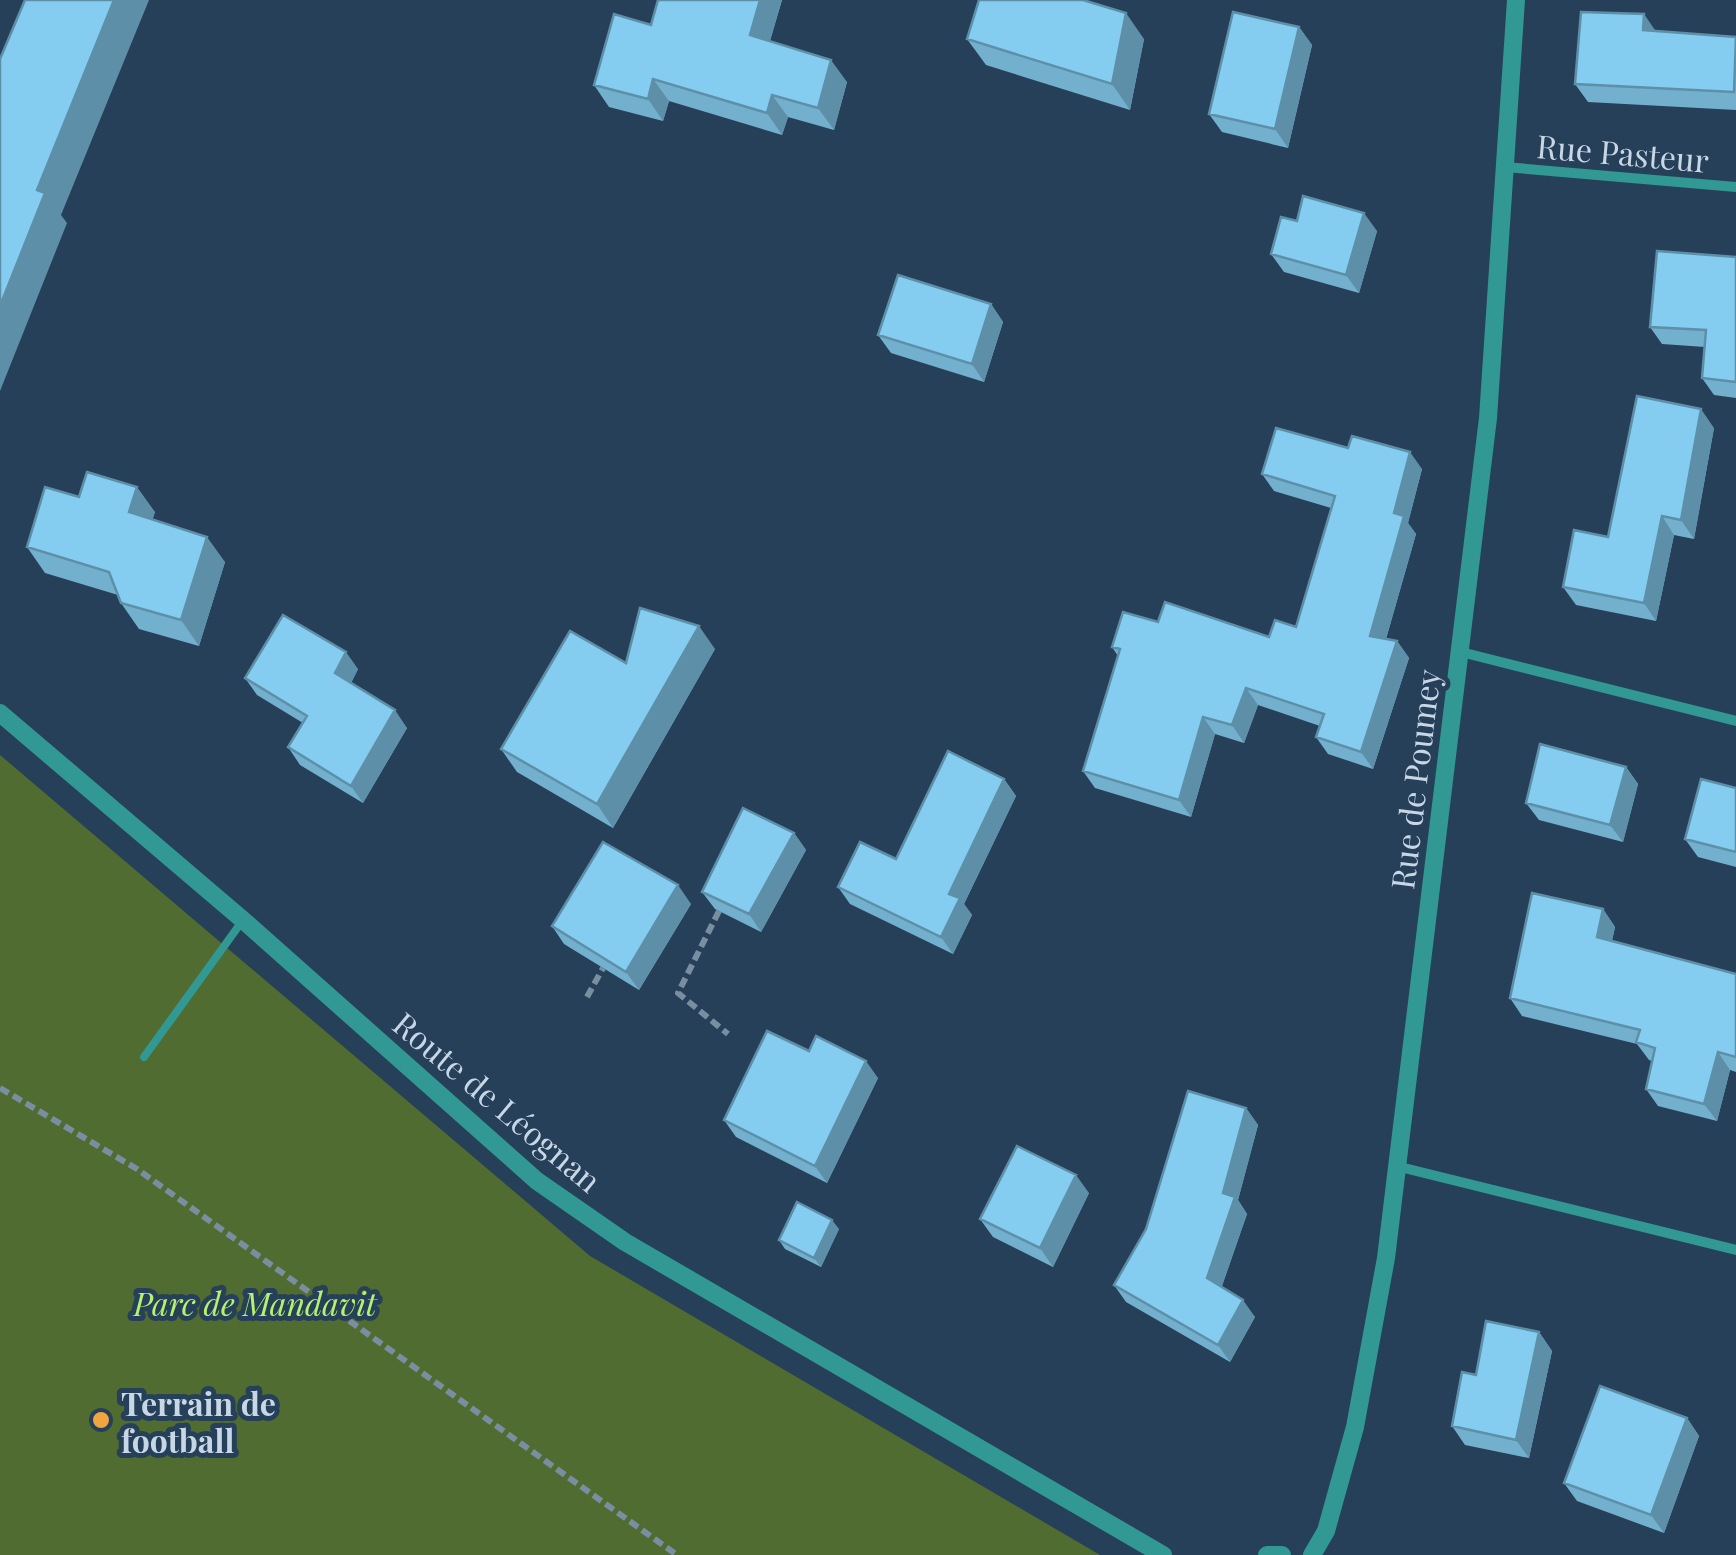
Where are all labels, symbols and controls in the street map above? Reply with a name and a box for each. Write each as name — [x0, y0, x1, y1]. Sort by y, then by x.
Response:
street label: Rue Pasteur — [1535, 123, 1711, 181]
street label: Rue de Poumey — [1379, 667, 1449, 891]
street label: Route de Léognan — [385, 1001, 611, 1201]
park label: Parc de Mandavit — [131, 1281, 378, 1324]
place label: Terrain de football — [121, 1381, 276, 1461]
marker: Terrain de football — [90, 1409, 112, 1431]

